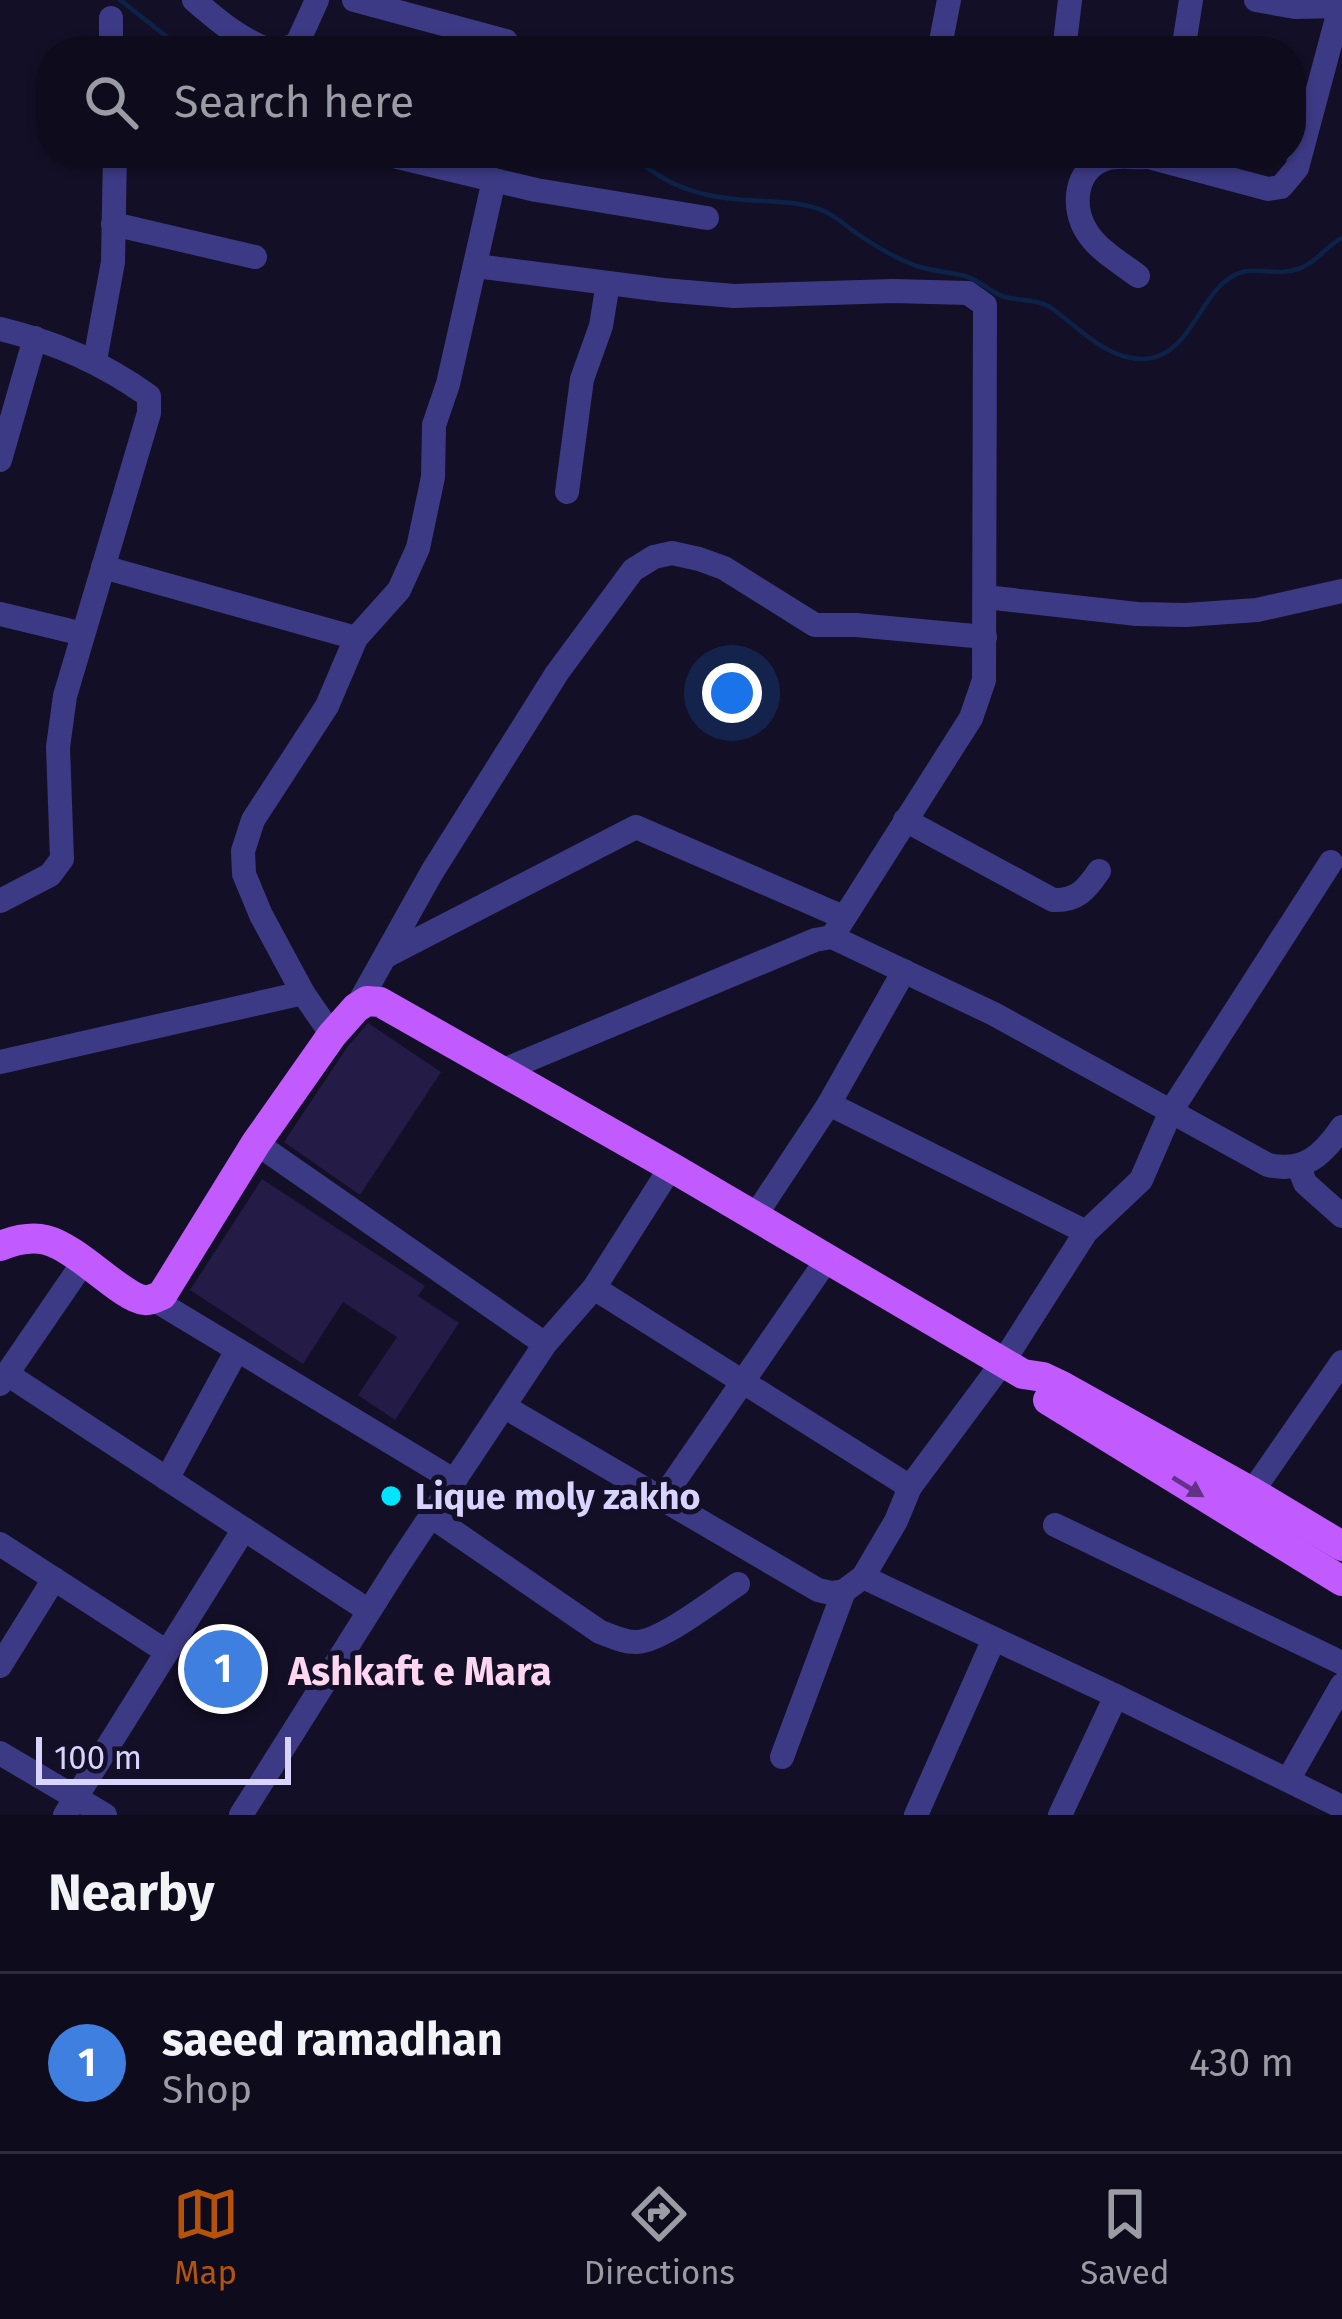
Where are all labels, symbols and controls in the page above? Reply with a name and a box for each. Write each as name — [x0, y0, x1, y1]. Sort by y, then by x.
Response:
search box — [36, 36, 1306, 168]
icon: search — [78, 69, 144, 135]
text: Search here — [174, 75, 414, 129]
your location — [702, 663, 762, 723]
place label: Lique moly zakho — [415, 1475, 701, 1519]
one-way arrow — [1171, 1476, 1205, 1497]
marker: Lique moly zakho — [378, 1483, 404, 1509]
pin: 1 — [184, 1624, 262, 1714]
district label: Ashkaft e Mara — [287, 1649, 552, 1695]
scale bar — [36, 1731, 291, 1784]
text: 100 m — [54, 1738, 142, 1778]
text: Nearby — [48, 1862, 214, 1924]
text: saeed ramadhan — [162, 2013, 503, 2067]
text: 1 — [78, 2040, 96, 2086]
text: 430 m — [1189, 2040, 1294, 2086]
text: Shop — [162, 2067, 252, 2113]
tab: Map — [173, 2181, 239, 2293]
tab: Directions — [584, 2181, 735, 2293]
tab: Saved — [1080, 2181, 1169, 2293]

